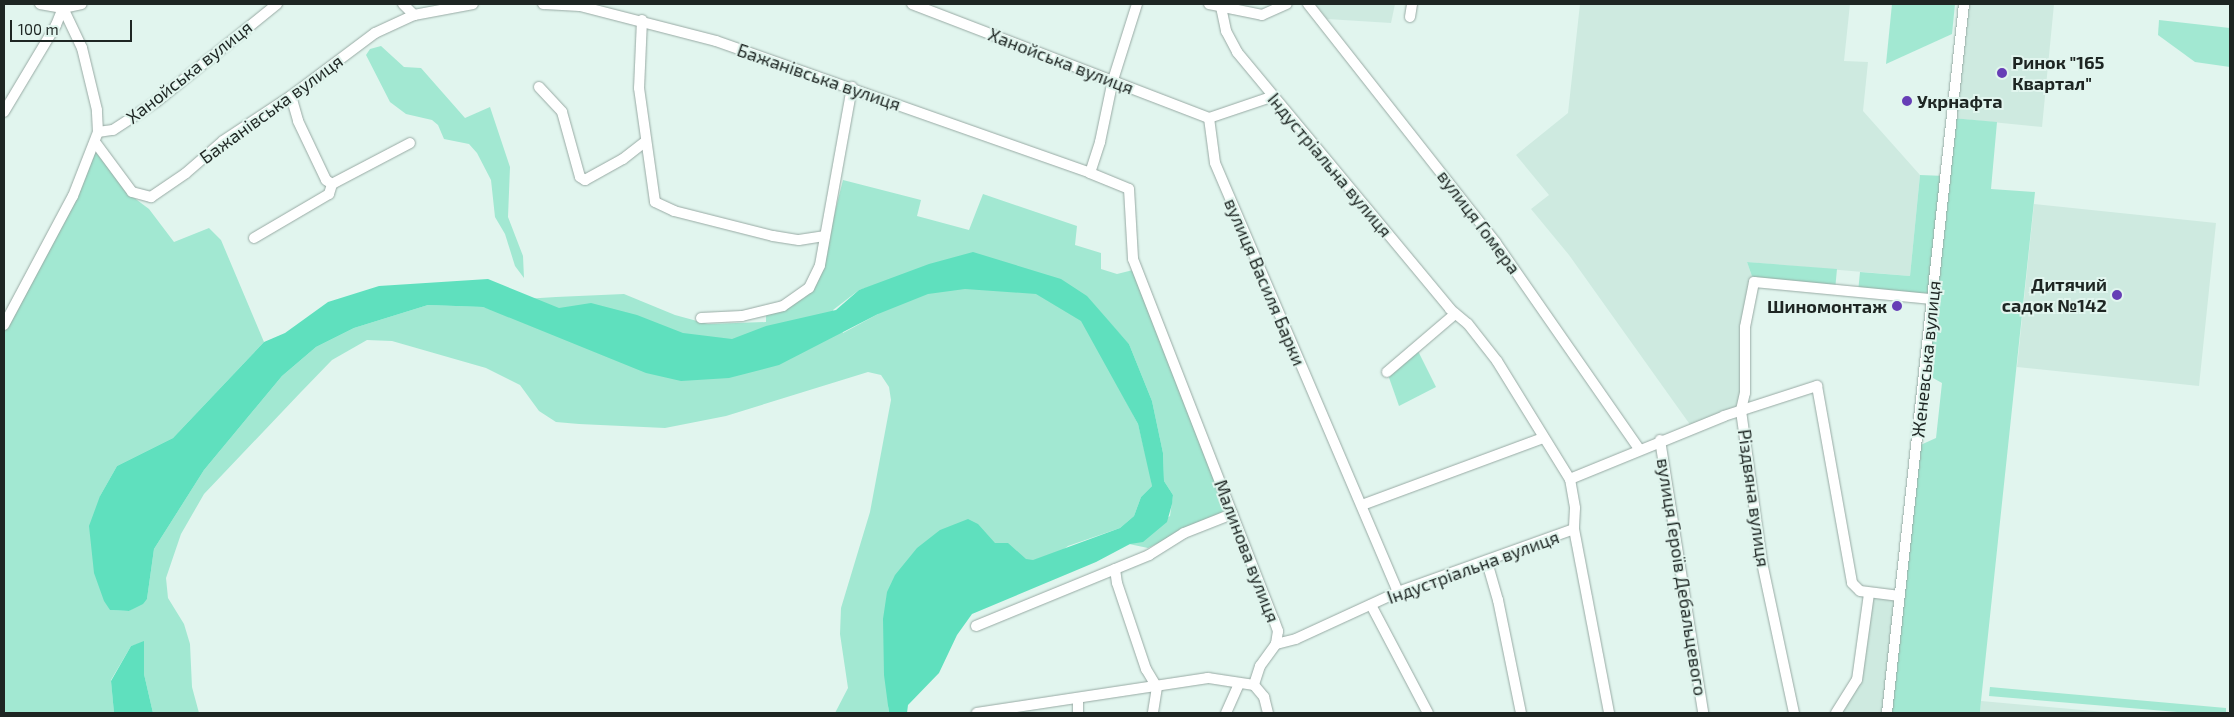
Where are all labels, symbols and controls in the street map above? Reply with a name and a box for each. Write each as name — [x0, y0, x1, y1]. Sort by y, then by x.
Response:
scale bar — [12, 10, 135, 42]
street label: Ханойська вулиця — [122, 16, 256, 128]
text: 100 m — [18, 20, 59, 38]
street label: Ханойська вулиця — [985, 23, 1137, 99]
street label: Бажанівська вулиця — [734, 39, 904, 115]
street label: Бажанівська вулиця — [195, 50, 347, 168]
place label: Ринок "165 Квартал" — [2012, 52, 2105, 94]
marker: Ринок "165 Квартал" — [1996, 67, 2008, 79]
street label: Індустріальна вулиця — [1263, 89, 1397, 241]
place label: Укрнафта — [1917, 90, 2002, 112]
marker: Укрнафта — [1901, 95, 1913, 107]
street label: вулиця Гомера — [1433, 166, 1525, 278]
street label: вулиця Василя Барки — [1220, 195, 1310, 369]
place label: Дитячий садок №142 — [2002, 274, 2107, 316]
street label: Женевська вулиця — [1907, 279, 1945, 439]
marker: Дитячий садок №142 — [2111, 289, 2123, 301]
place label: Шиномонтаж — [1767, 295, 1887, 317]
marker: Шиномонтаж — [1891, 300, 1903, 312]
street label: Різдвяна вулиця — [1734, 428, 1774, 568]
street label: вулиця Героїв Дебальцевого — [1653, 457, 1711, 697]
street label: Малинова вулиця — [1210, 477, 1284, 625]
street label: Індустріальна вулиця — [1384, 526, 1562, 608]

